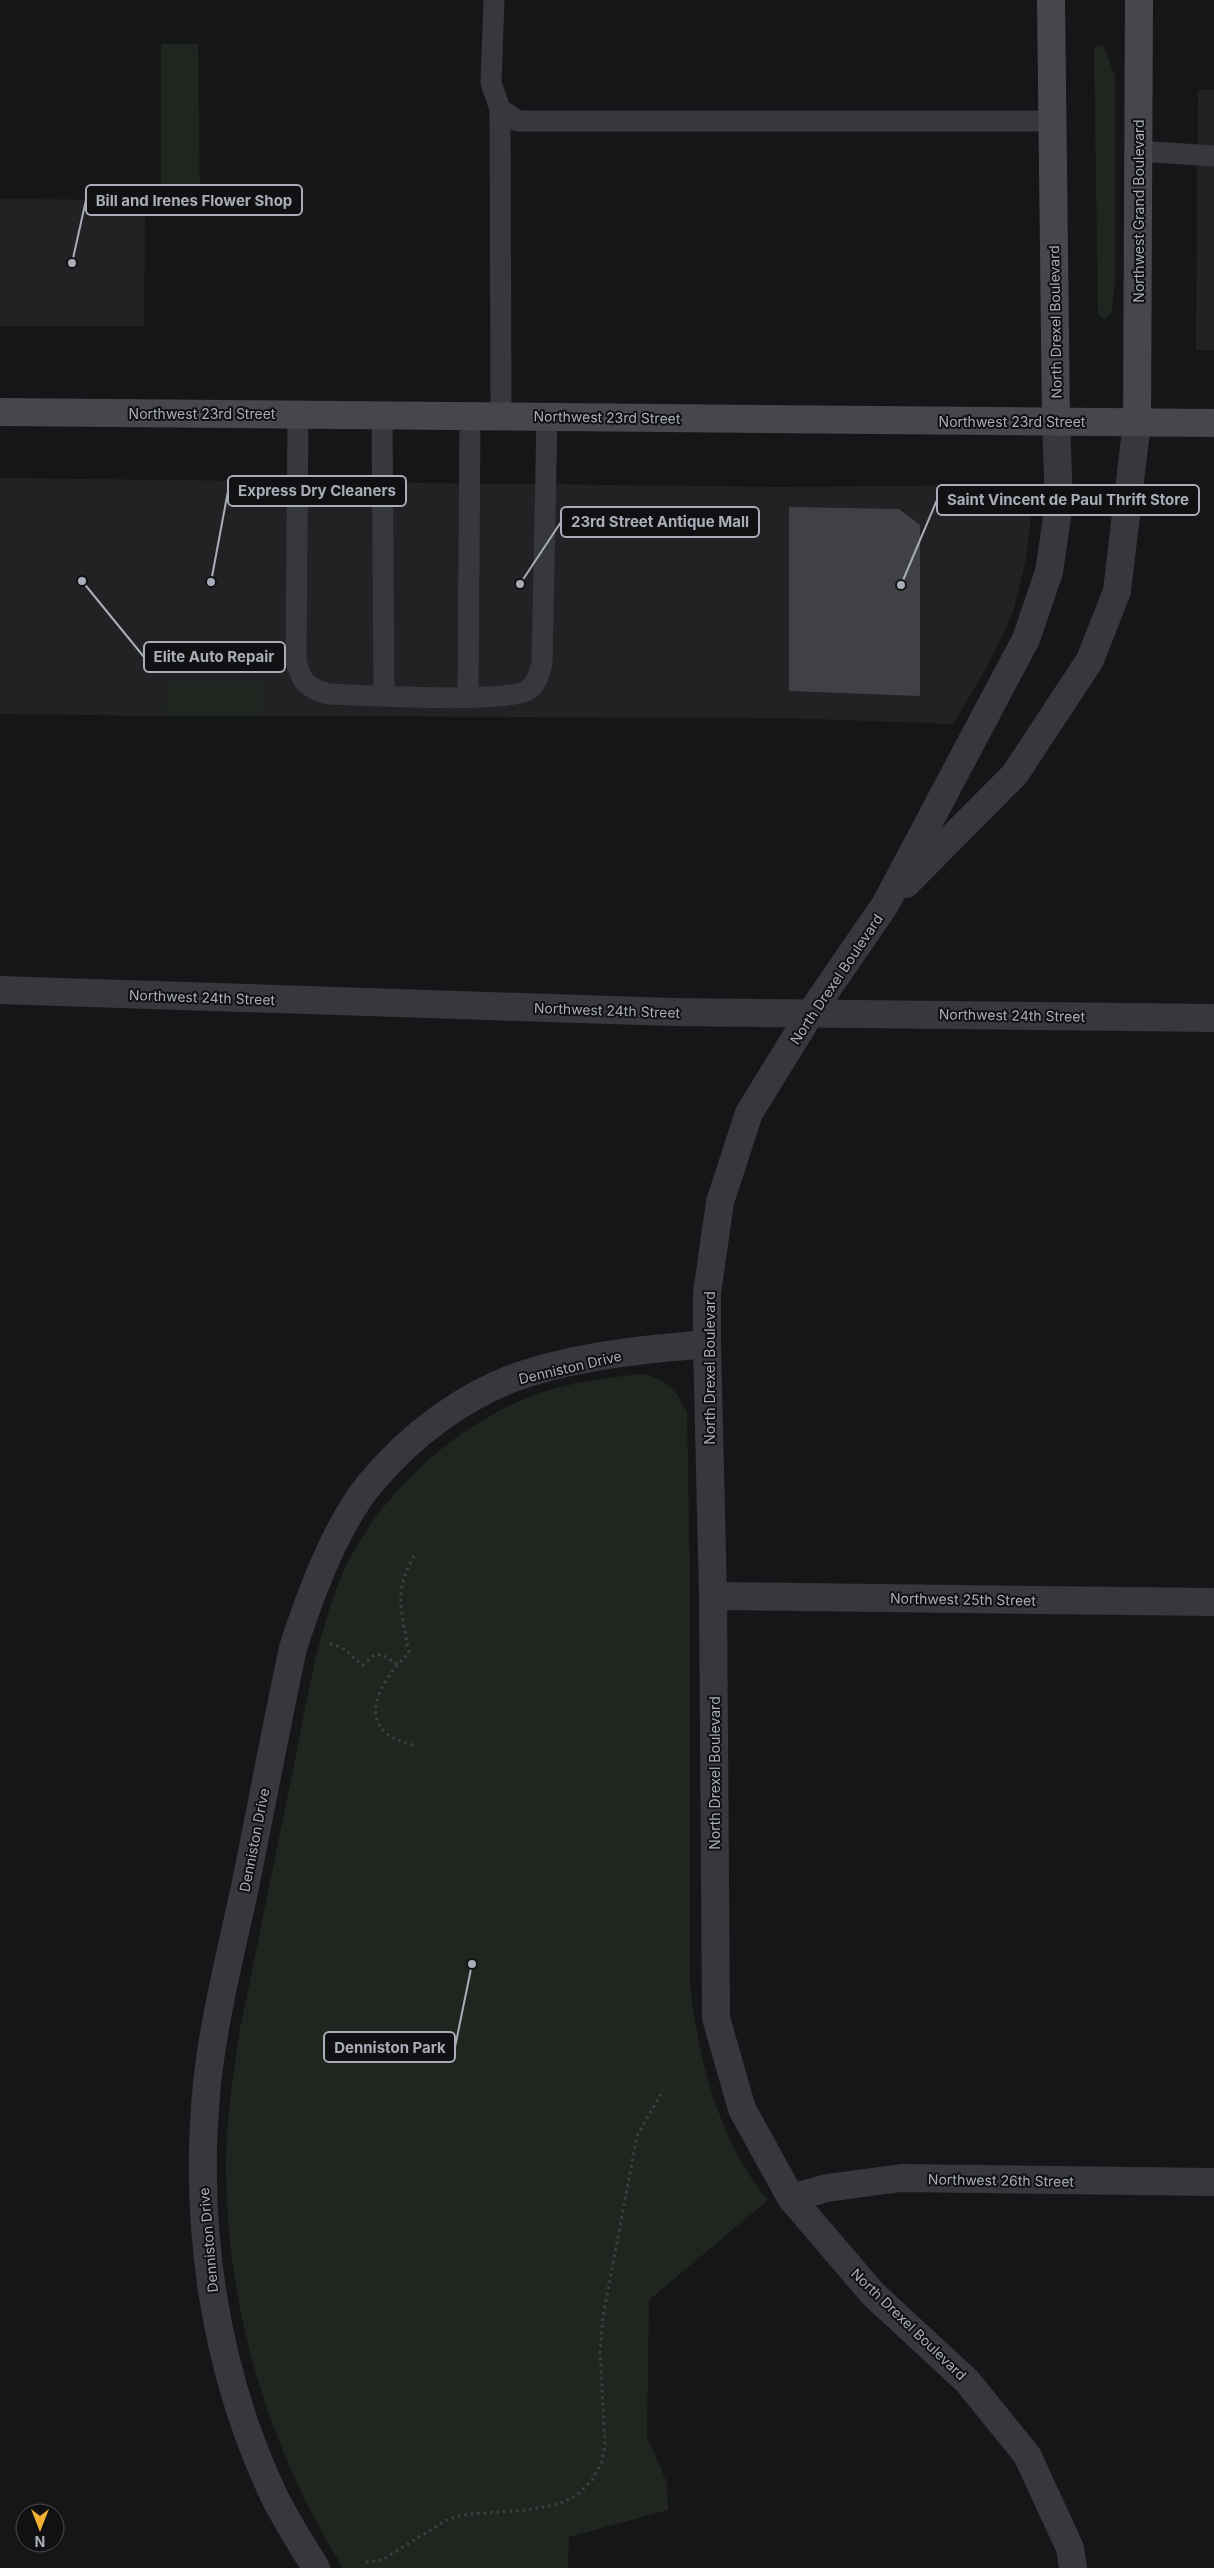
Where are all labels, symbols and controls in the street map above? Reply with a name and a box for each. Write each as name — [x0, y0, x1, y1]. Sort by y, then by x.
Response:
street label: Northwest Grand Boulevard — [1130, 119, 1147, 303]
callout: Bill and Irenes Flower Shop — [86, 185, 302, 215]
text: Bill and Irenes Flower Shop — [96, 191, 292, 210]
street label: North Drexel Boulevard — [1045, 245, 1065, 399]
street label: Northwest 23rd Street — [129, 405, 276, 422]
street label: Northwest 23rd Street — [533, 407, 681, 427]
street label: Northwest 23rd Street — [939, 413, 1086, 430]
callout: Express Dry Cleaners — [228, 476, 406, 506]
text: Express Dry Cleaners — [238, 481, 396, 500]
callout: Saint Vincent de Paul Thrift Store — [937, 485, 1199, 515]
text: Saint Vincent de Paul Thrift Store — [947, 490, 1189, 509]
callout: 23rd Street Antique Mall — [561, 507, 759, 537]
text: 23rd Street Antique Mall — [571, 512, 749, 531]
callout: Elite Auto Repair — [144, 642, 285, 672]
text: Elite Auto Repair — [154, 647, 274, 666]
street label: North Drexel Boulevard — [786, 911, 886, 1047]
street label: Northwest 24th Street — [129, 986, 276, 1008]
street label: Northwest 24th Street — [534, 999, 681, 1021]
street label: Northwest 24th Street — [939, 1005, 1086, 1025]
street label: North Drexel Boulevard — [701, 1291, 718, 1445]
street label: Denniston Drive — [517, 1347, 623, 1387]
street label: Northwest 25th Street — [890, 1589, 1037, 1609]
street label: North Drexel Boulevard — [706, 1696, 723, 1850]
street label: Denniston Drive — [236, 1787, 272, 1893]
callout: Denniston Park — [324, 2032, 455, 2062]
text: Denniston Park — [334, 2038, 446, 2057]
street label: Northwest 26th Street — [928, 2170, 1075, 2190]
street label: Denniston Drive — [195, 2187, 221, 2293]
street label: North Drexel Boulevard — [848, 2265, 970, 2383]
north arrow — [15, 2503, 65, 2553]
text: N — [35, 2533, 45, 2550]

